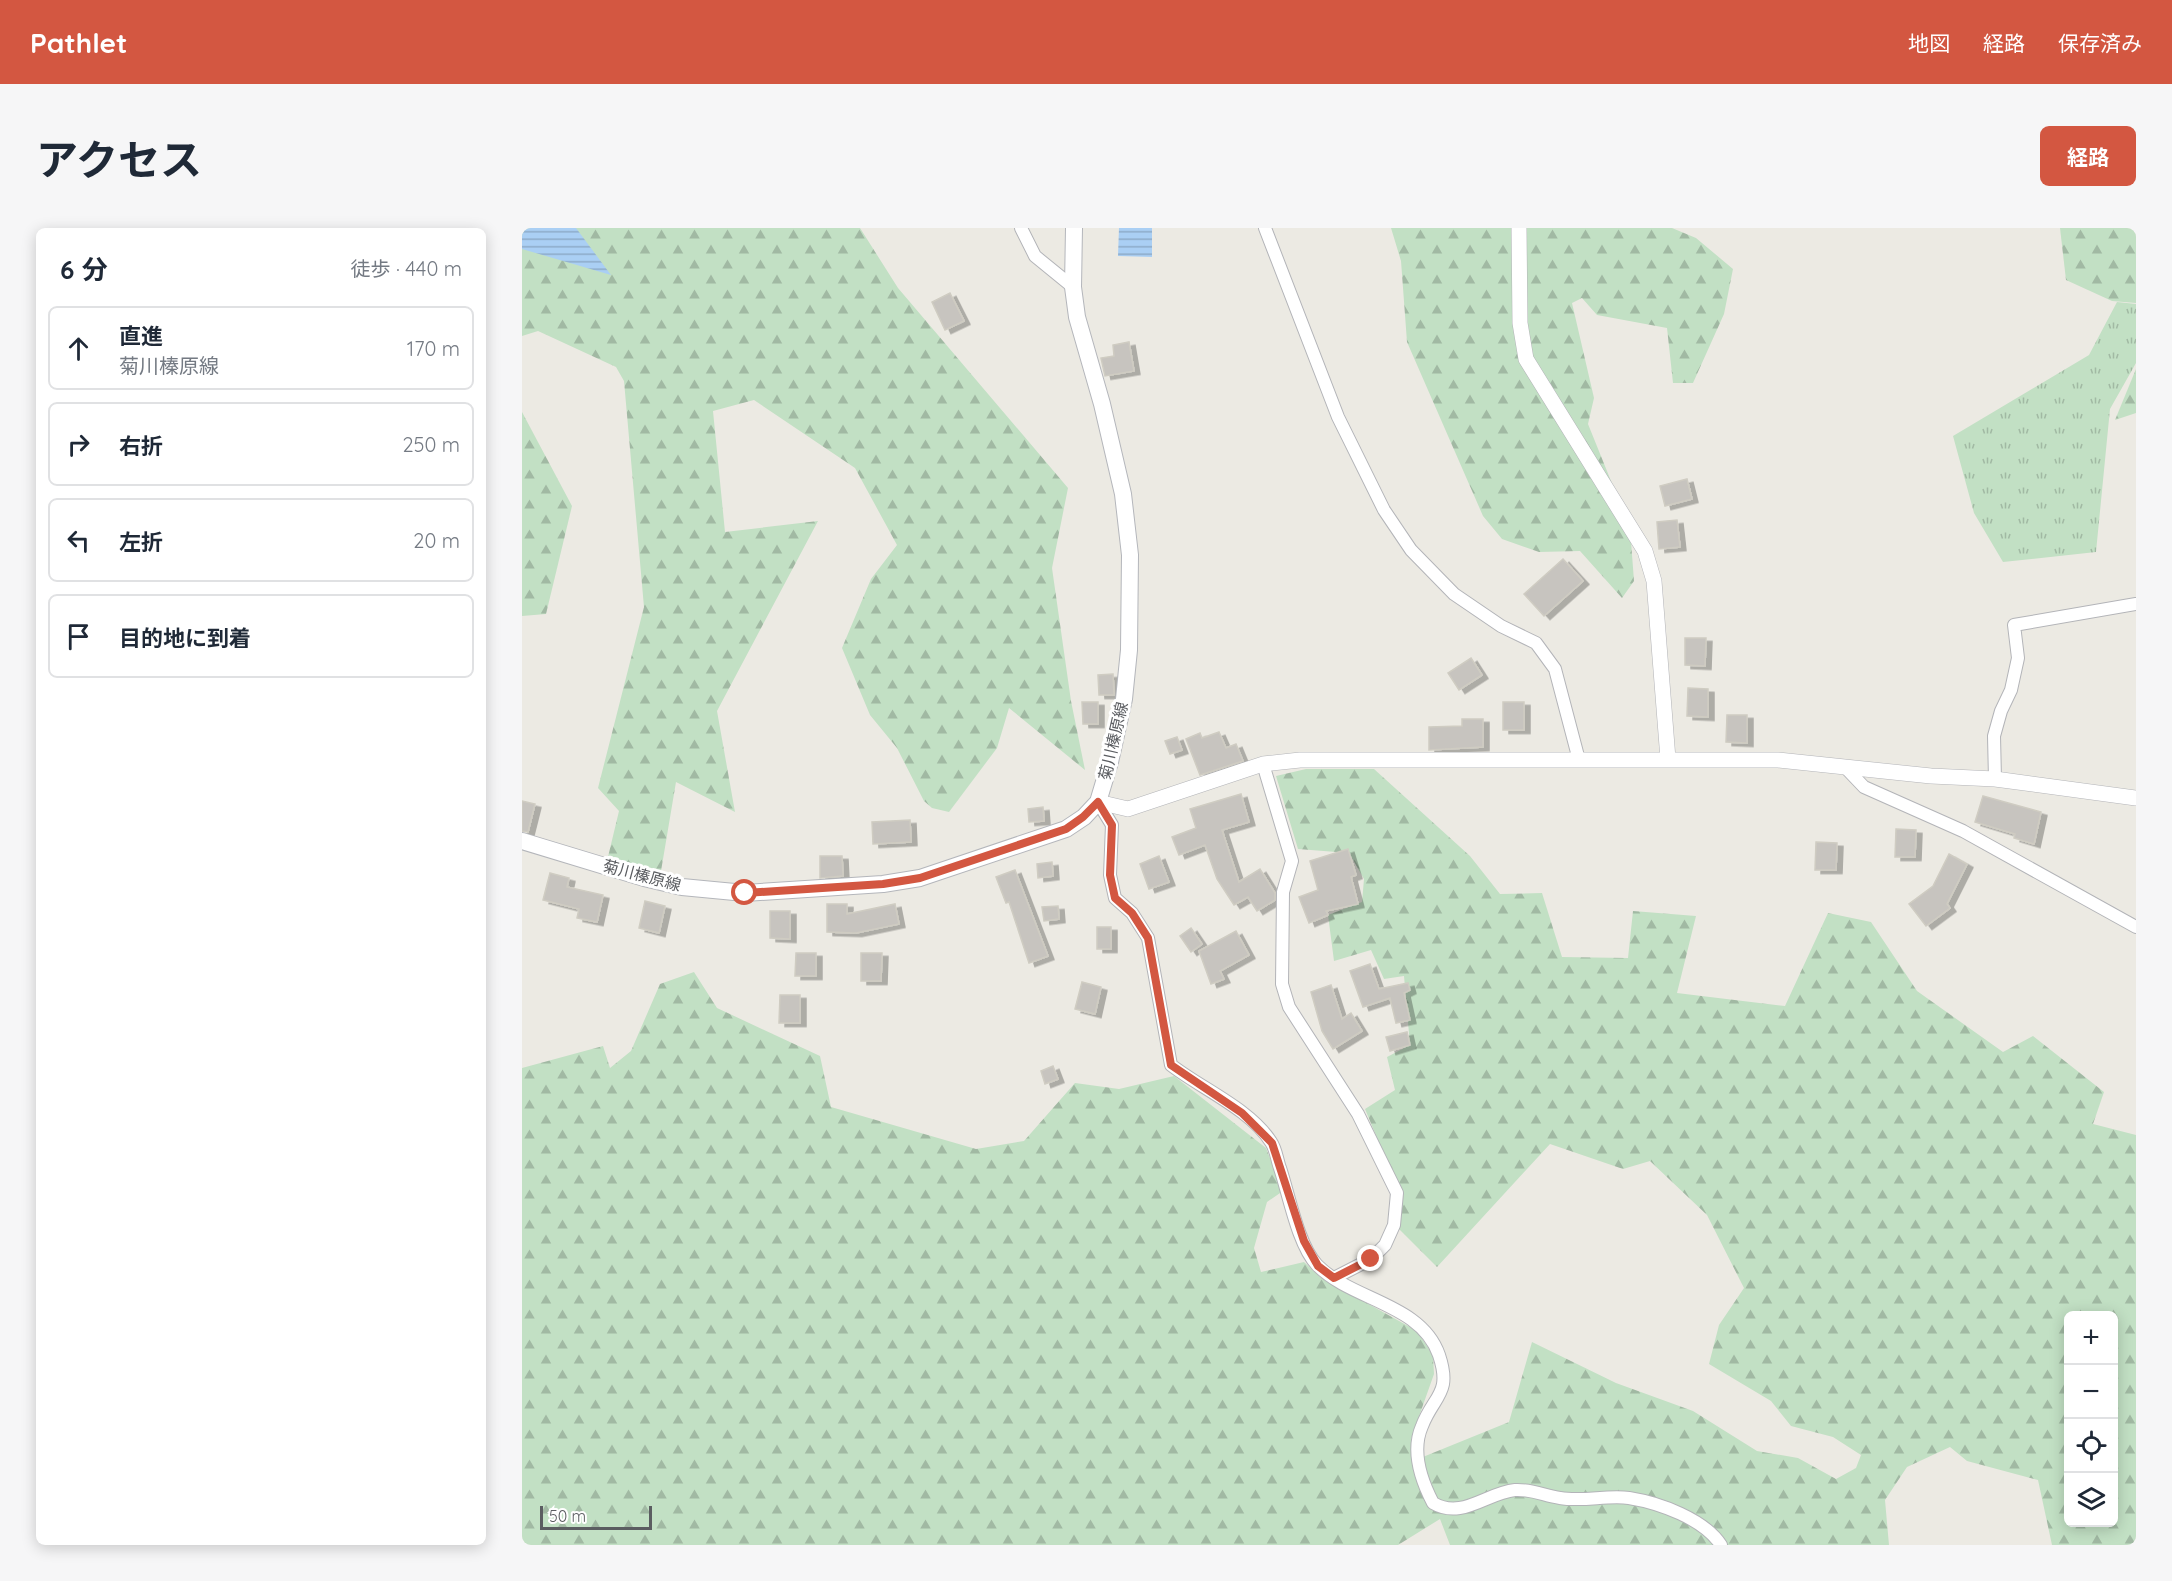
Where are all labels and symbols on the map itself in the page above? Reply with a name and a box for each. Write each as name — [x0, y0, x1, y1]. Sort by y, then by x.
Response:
street label: 菊川榛原線 — [1094, 700, 1132, 782]
street label: 菊川榛原線 — [601, 855, 683, 895]
route start — [731, 879, 757, 905]
route end — [1357, 1245, 1383, 1271]
scale bar — [540, 1503, 652, 1530]

